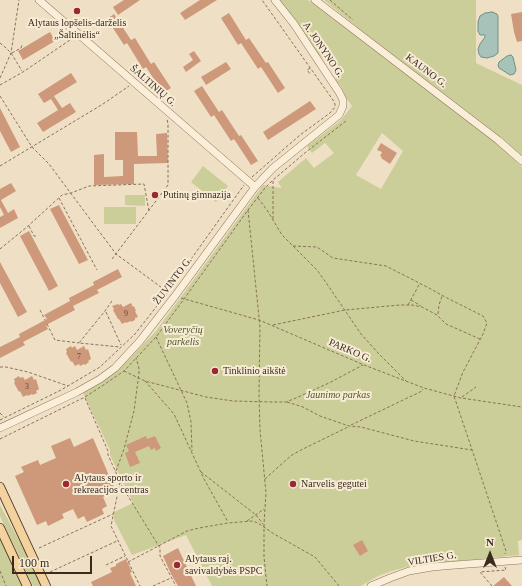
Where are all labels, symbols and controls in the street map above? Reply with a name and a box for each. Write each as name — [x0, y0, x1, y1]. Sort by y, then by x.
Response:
marker: Alytaus lopšelis-darželis „Šaltinėlis“ — [72, 6, 82, 16]
place label: Alytaus lopšelis-darželis „Šaltinėlis“ — [28, 17, 126, 40]
street label: A. JONYNO G. — [300, 20, 346, 80]
street label: KAUNO G. — [403, 52, 449, 90]
street label: ŠALTINIŲ G. — [127, 63, 179, 109]
place label: Putinų gimnazija — [163, 189, 231, 201]
marker: Putinų gimnazija — [150, 190, 160, 200]
street label: ŽUVINTO G. — [151, 255, 195, 307]
house number: 9 — [124, 309, 128, 319]
park label: Voveryčių parkelis — [163, 324, 203, 348]
street label: PARKO G. — [327, 337, 373, 365]
house number: 7 — [77, 352, 81, 362]
place label: Tinklinio aikštė — [223, 365, 286, 377]
marker: Tinklinio aikštė — [210, 366, 220, 376]
house number: 3 — [25, 382, 29, 392]
park label: Jaunimo parkas — [306, 389, 370, 401]
place label: Alytaus sporto ir rekreacijos centras — [74, 472, 149, 496]
place label: Narvelis gegutei — [301, 478, 367, 490]
marker: Alytaus sporto ir rekreacijos centras — [61, 479, 71, 489]
marker: Narvelis gegutei — [288, 479, 298, 489]
north arrow — [470, 534, 510, 574]
text: N — [486, 536, 494, 548]
scale bar — [14, 548, 94, 574]
street label: VILTIES G. — [407, 549, 457, 569]
place label: Alytaus raj. savivaldybės PSPC — [185, 553, 263, 576]
text: 100 m — [19, 556, 49, 570]
marker: Alytaus raj. savivaldybės PSPC — [172, 560, 182, 570]

